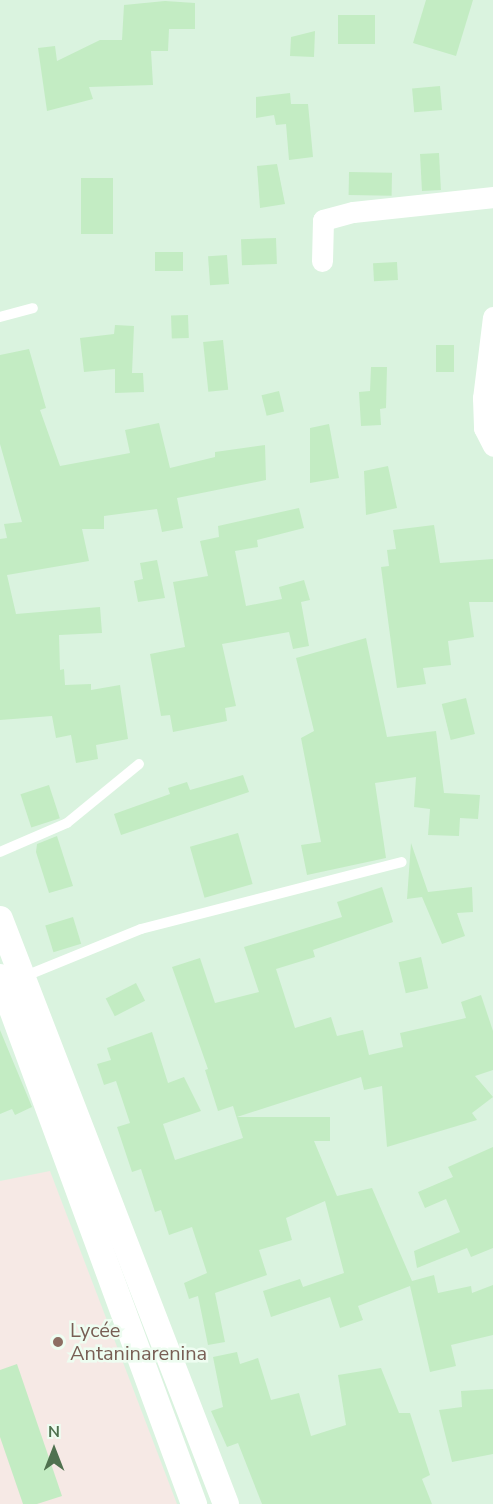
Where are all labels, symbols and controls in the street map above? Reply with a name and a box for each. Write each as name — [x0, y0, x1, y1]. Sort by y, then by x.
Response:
place label: Lycée Antaninarenina — [70, 1318, 207, 1365]
marker: Lycée Antaninarenina — [51, 1335, 65, 1349]
north arrow — [24, 1420, 84, 1480]
text: N — [48, 1421, 60, 1443]

